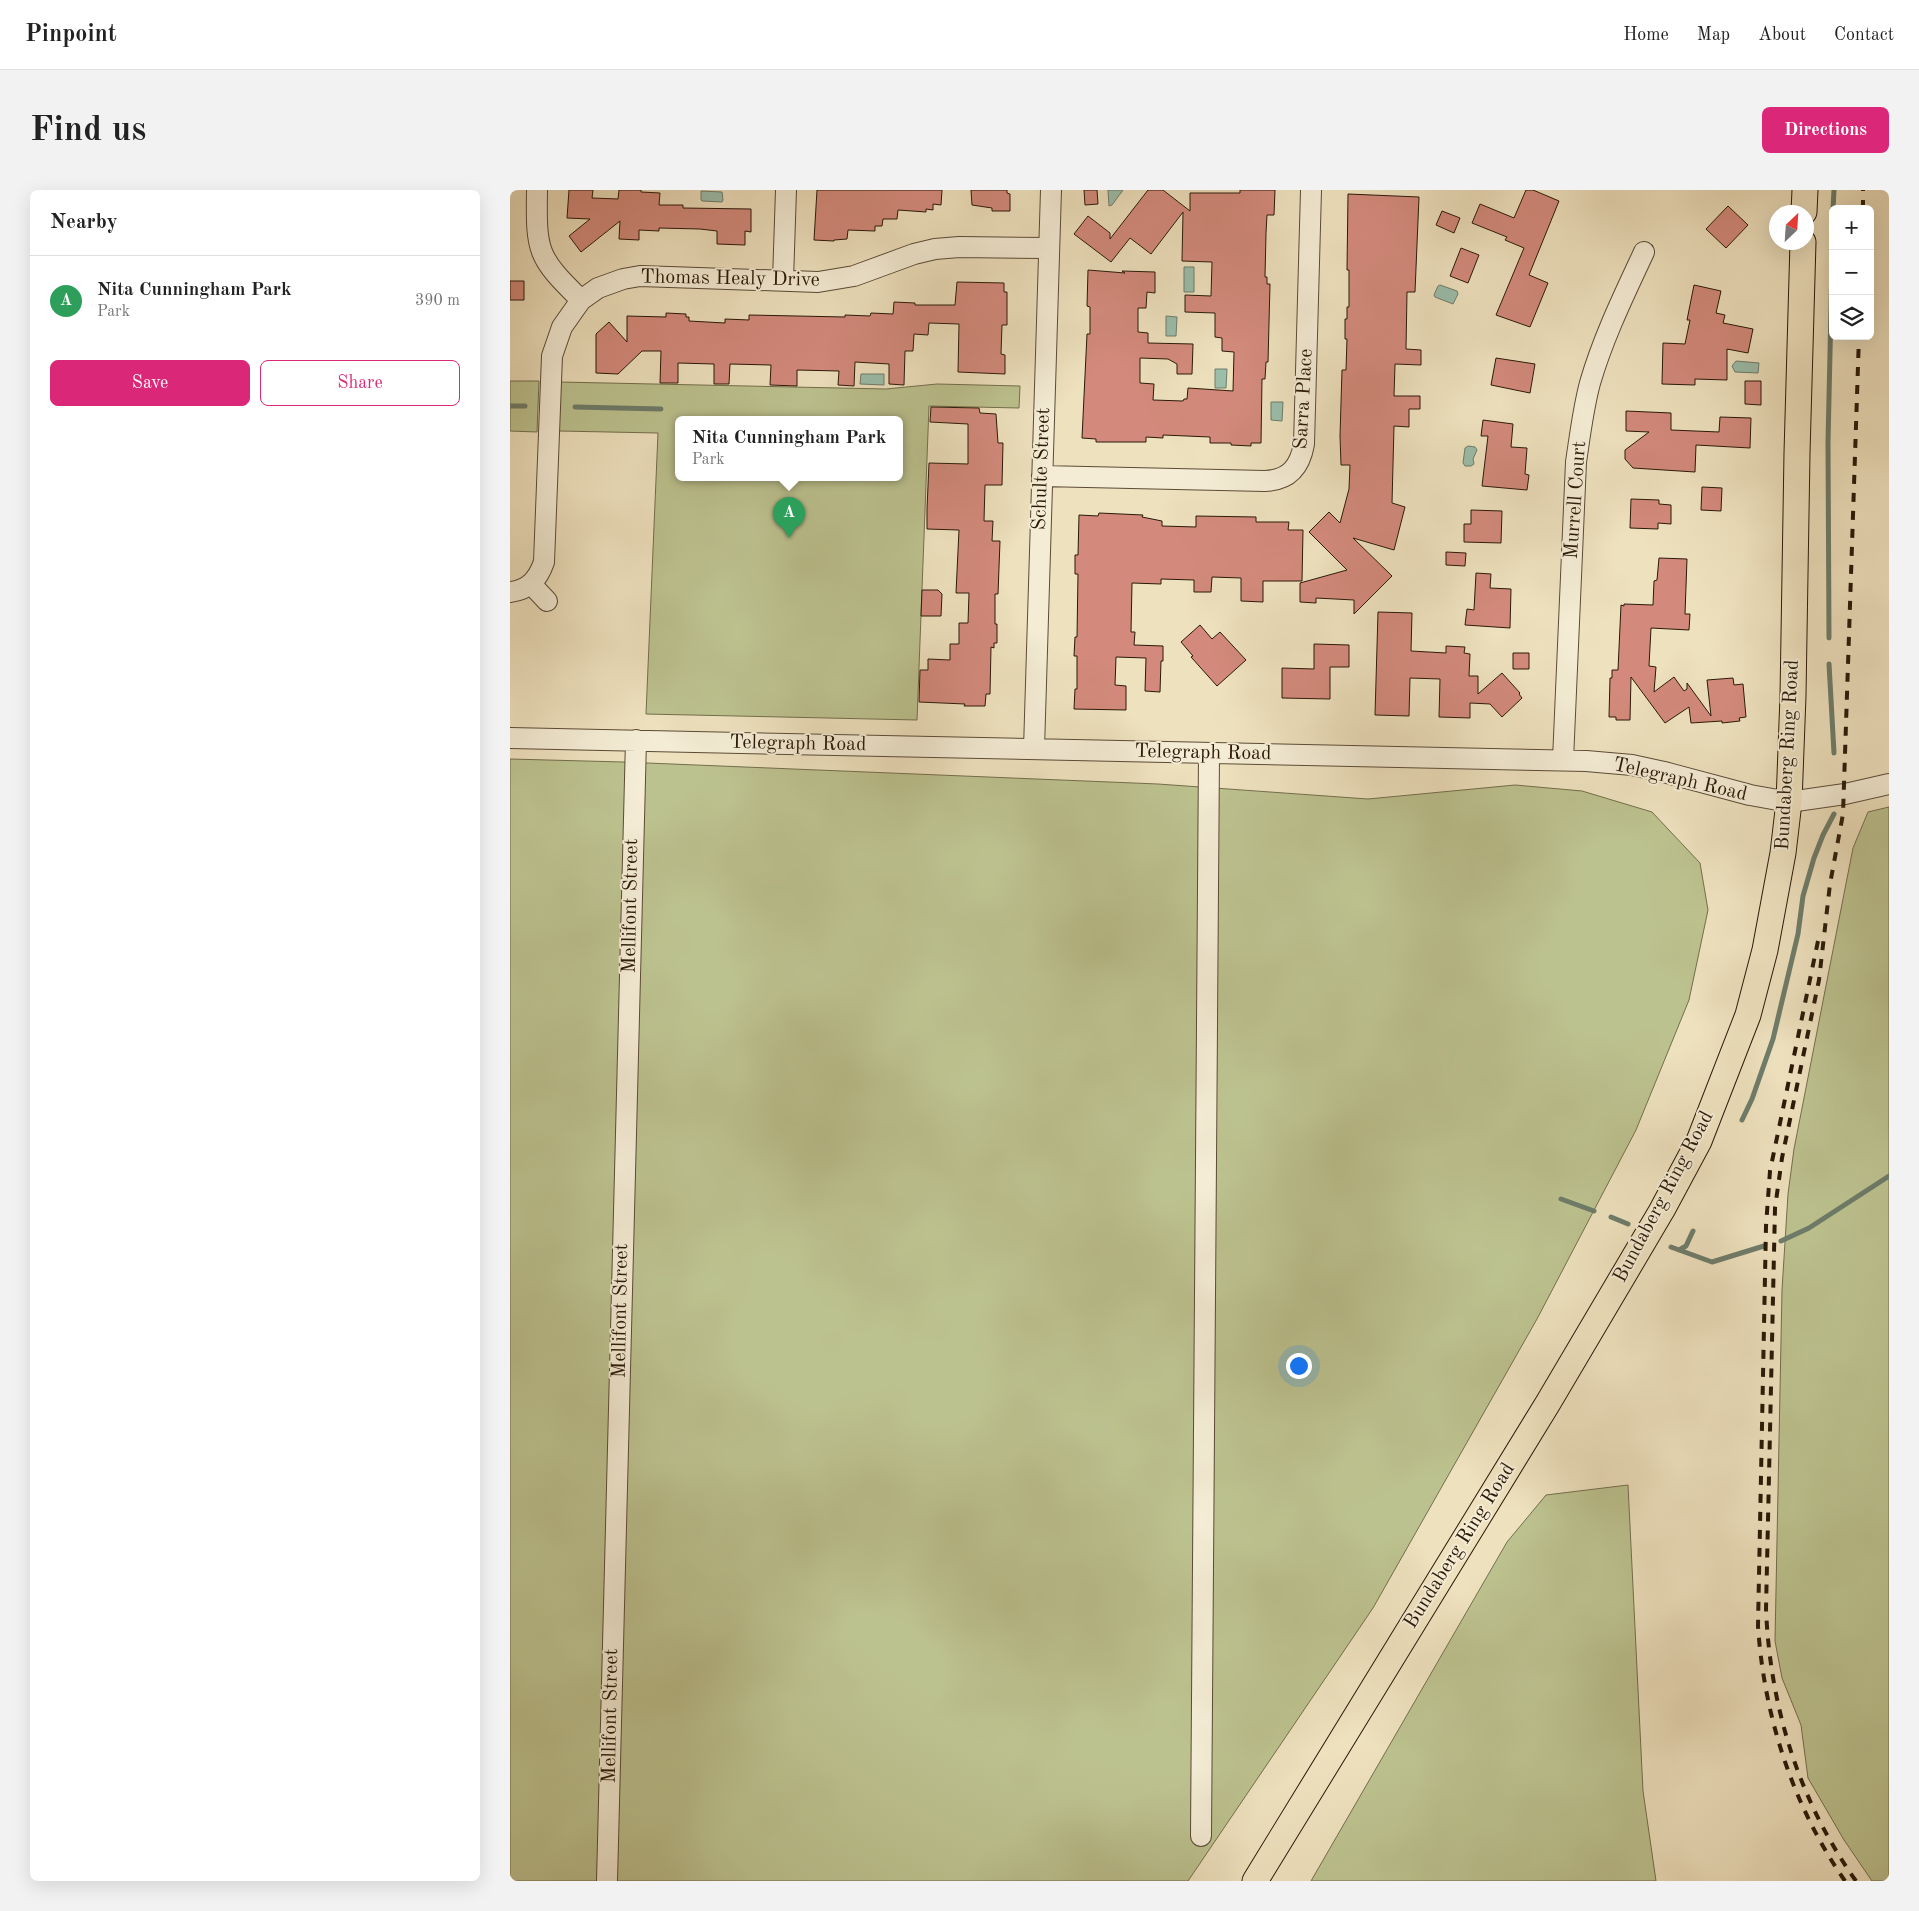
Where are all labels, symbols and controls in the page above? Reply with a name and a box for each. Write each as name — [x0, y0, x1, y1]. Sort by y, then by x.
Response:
text: Pinpoint — [25, 23, 117, 47]
text: Home — [1623, 26, 1669, 44]
text: Map — [1697, 26, 1730, 44]
text: About — [1758, 26, 1806, 44]
text: Contact — [1834, 26, 1894, 44]
button: Directions — [1762, 107, 1889, 153]
text: Find us — [30, 113, 146, 148]
north arrow — [1769, 205, 1814, 250]
map controls — [1829, 205, 1874, 340]
button: + — [1829, 205, 1874, 250]
text: Nearby — [50, 212, 118, 233]
button: − — [1829, 250, 1874, 295]
street label: Thomas Healy Drive — [640, 267, 820, 291]
text: Nita Cunningham Park — [97, 281, 292, 300]
text: A — [60, 293, 72, 309]
text: 390 m — [415, 293, 460, 309]
button: layers — [1829, 295, 1874, 340]
text: Park — [97, 304, 130, 320]
street label: Sarra Place — [1291, 348, 1317, 450]
button: Save — [50, 360, 250, 406]
button: Share — [260, 360, 460, 406]
street label: Schulte Street — [1030, 407, 1054, 531]
popup — [675, 416, 903, 481]
text: Nita Cunningham Park — [692, 429, 886, 448]
street label: Murrell Court — [1562, 440, 1590, 560]
text: Park — [692, 452, 725, 468]
pin: A — [773, 497, 805, 538]
street label: Bundaberg Ring Road — [1773, 659, 1803, 851]
street label: Telegraph Road — [729, 733, 867, 755]
street label: Telegraph Road — [1134, 742, 1272, 764]
street label: Telegraph Road — [1611, 755, 1749, 805]
street label: Mellifont Street — [620, 838, 642, 974]
street label: Bundaberg Ring Road — [1610, 1108, 1718, 1286]
street label: Mellifont Street — [610, 1243, 632, 1379]
your location — [1286, 1353, 1312, 1379]
street label: Bundaberg Ring Road — [1401, 1460, 1519, 1632]
street label: Mellifont Street — [600, 1648, 622, 1784]

